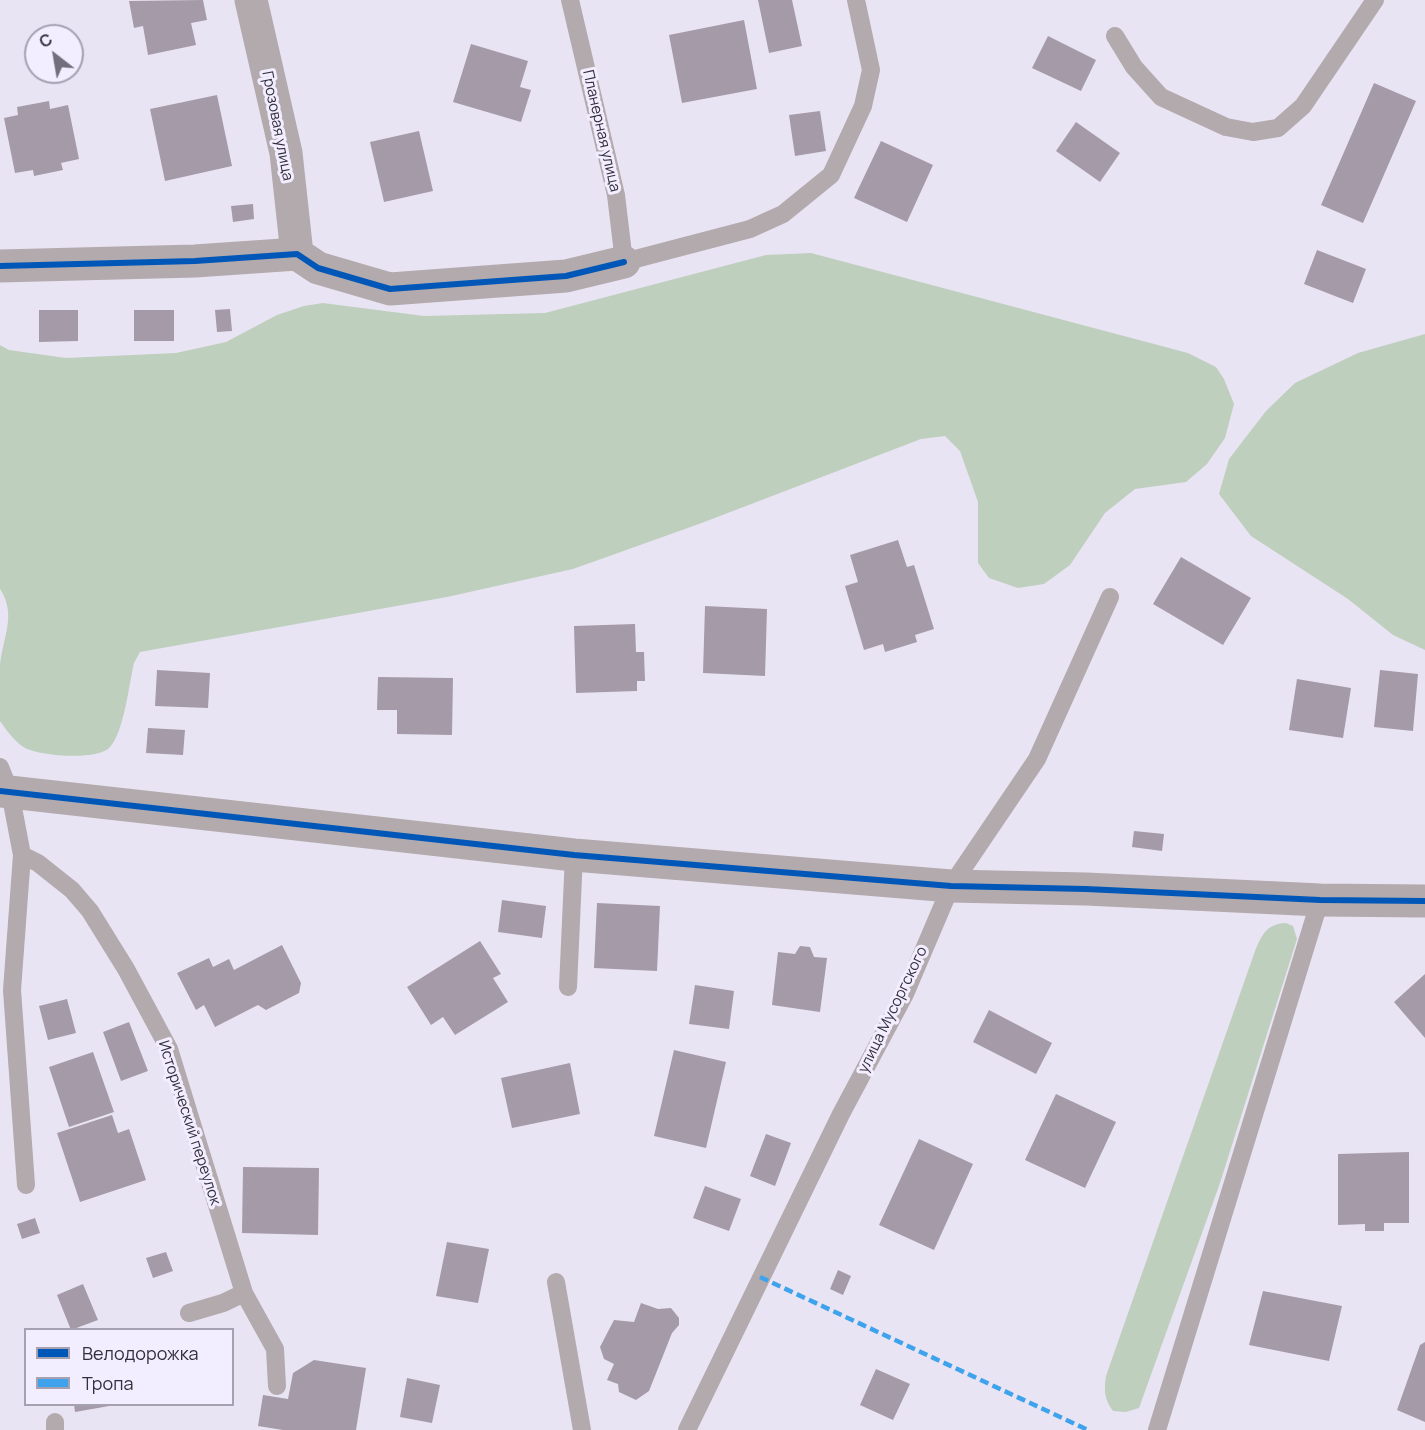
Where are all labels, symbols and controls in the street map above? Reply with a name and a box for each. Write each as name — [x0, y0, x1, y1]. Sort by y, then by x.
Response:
north arrow — [24, 24, 84, 84]
text: С — [35, 28, 56, 53]
street label: Планерная улица — [578, 68, 624, 194]
street label: Грозовая улица — [258, 70, 296, 182]
street label: улица Мусоргского — [855, 944, 931, 1076]
street label: Исторический переулок — [154, 1038, 224, 1208]
legend — [24, 1328, 234, 1406]
text: Велодорожка — [82, 1341, 199, 1365]
text: Тропа — [82, 1371, 133, 1395]

